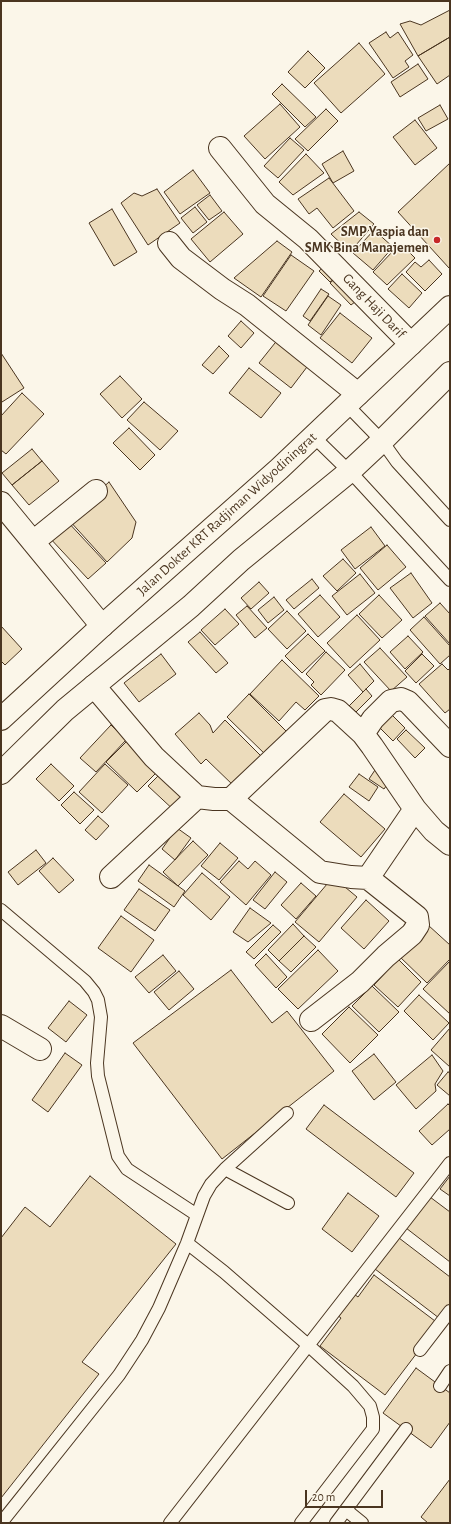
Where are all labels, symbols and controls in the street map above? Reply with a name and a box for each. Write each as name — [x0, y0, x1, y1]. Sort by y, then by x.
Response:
place label: SMP Yaspia dan SMK Bina Manajemen — [305, 224, 429, 256]
marker: SMP Yaspia dan SMK Bina Manajemen — [432, 235, 442, 245]
street label: Gang Haji Darif — [339, 270, 409, 342]
street label: Jalan Dokter KRT Radjiman Widyodiningrat — [134, 429, 320, 599]
scale bar — [307, 1482, 385, 1508]
text: 20 m — [312, 1491, 335, 1503]

